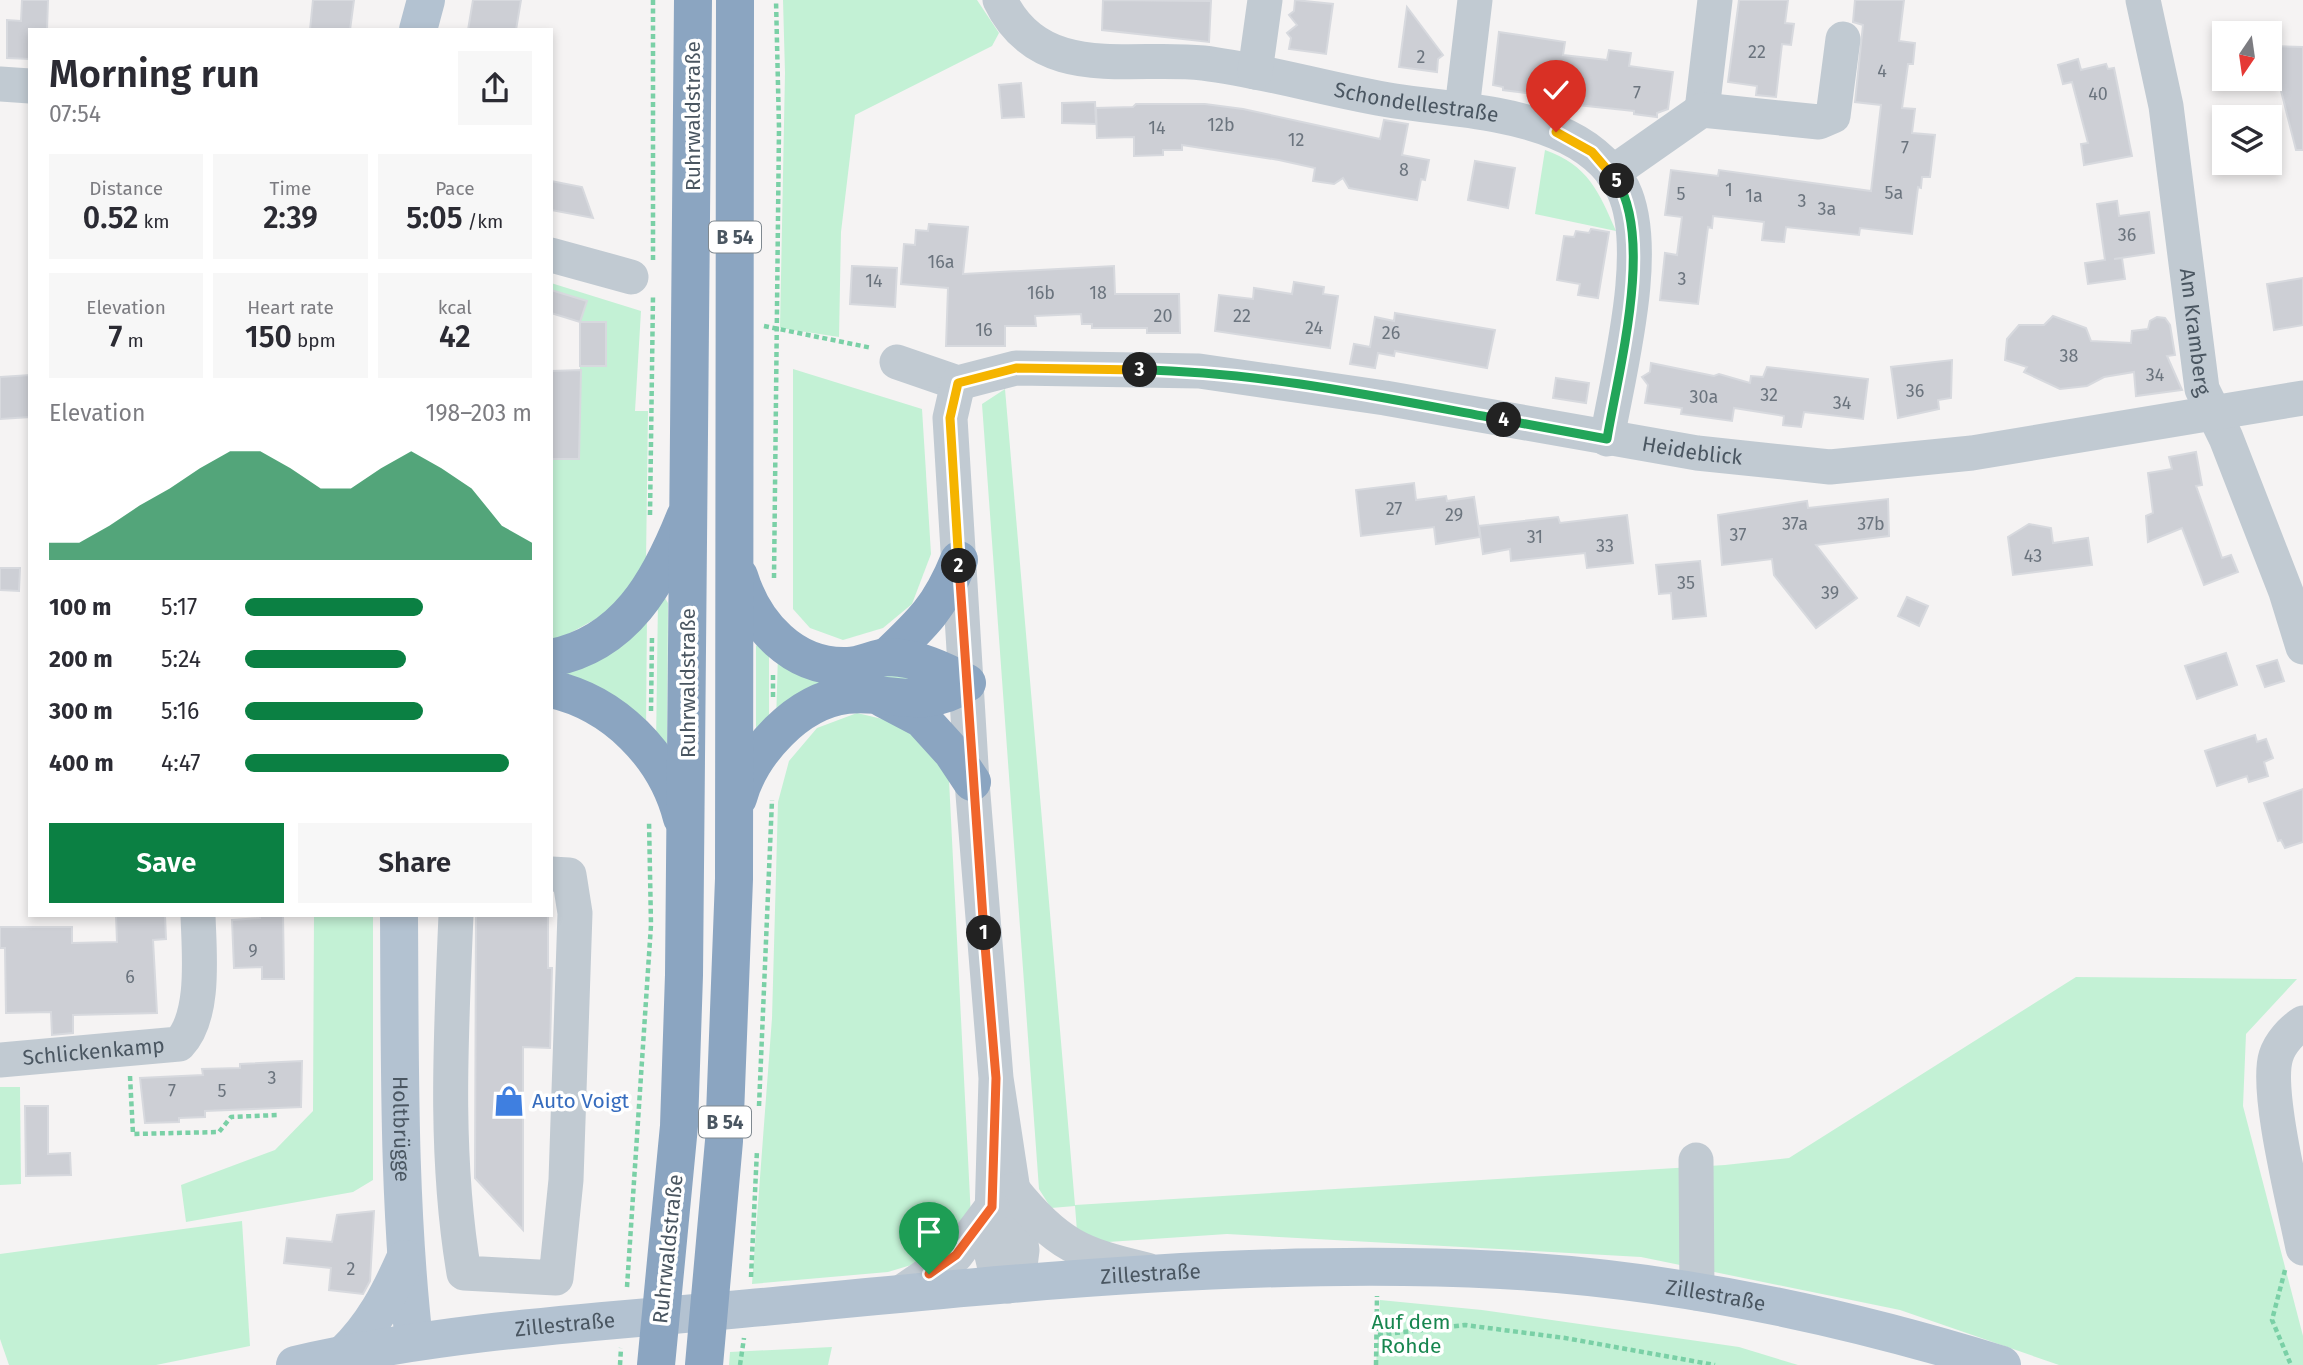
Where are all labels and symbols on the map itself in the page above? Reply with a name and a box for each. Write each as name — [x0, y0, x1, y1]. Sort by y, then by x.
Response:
north arrow — [2212, 21, 2282, 91]
street label: Ruhrwaldstraße — [680, 41, 706, 191]
house number: 22 — [1748, 41, 1766, 63]
house number: 2 — [1417, 46, 1426, 68]
pin — [1526, 60, 1586, 132]
house number: 4 — [1877, 60, 1887, 82]
street label: Schondellestraße — [1332, 77, 1501, 128]
house number: 7 — [1633, 82, 1641, 104]
house number: 40 — [2088, 83, 2108, 105]
house number: 12b — [1207, 114, 1235, 136]
house number: 14 — [1148, 117, 1166, 139]
house number: 12 — [1288, 129, 1304, 151]
house number: 7 — [1901, 137, 1909, 159]
house number: 8 — [1399, 159, 1409, 181]
pin: 5 — [1600, 164, 1634, 198]
house number: 1 — [1725, 179, 1733, 201]
house number: 5a — [1885, 182, 1903, 204]
house number: 5 — [1676, 183, 1686, 205]
house number: 1a — [1745, 185, 1763, 207]
house number: 3 — [1798, 190, 1806, 212]
house number: 3a — [1818, 198, 1836, 220]
road number: B 54 — [709, 221, 761, 252]
house number: 36 — [2118, 224, 2136, 246]
house number: 16a — [927, 251, 955, 273]
street label: Am Kramberg — [2174, 267, 2216, 400]
house number: 3 — [1678, 268, 1686, 290]
house number: 14 — [865, 270, 883, 292]
house number: 16b — [1027, 282, 1055, 304]
house number: 18 — [1089, 282, 1107, 304]
house number: 20 — [1154, 305, 1172, 327]
house number: 22 — [1233, 305, 1251, 327]
house number: 24 — [1305, 317, 1323, 339]
house number: 16 — [975, 319, 993, 341]
house number: 26 — [1382, 322, 1400, 344]
house number: 38 — [2060, 345, 2079, 367]
pin: 3 — [1122, 352, 1158, 388]
house number: 34 — [2146, 364, 2165, 386]
house number: 36 — [1906, 380, 1924, 402]
house number: 32 — [1760, 384, 1778, 406]
house number: 30a — [1690, 386, 1718, 408]
house number: 34 — [1833, 392, 1852, 414]
pin: 4 — [1486, 402, 1522, 438]
street label: Heideblick — [1640, 431, 1744, 471]
house number: 27 — [1386, 498, 1402, 520]
house number: 29 — [1445, 504, 1463, 526]
house number: 37a — [1782, 513, 1808, 535]
house number: 37b — [1857, 513, 1885, 535]
house number: 37 — [1730, 524, 1746, 546]
house number: 31 — [1527, 526, 1543, 548]
house number: 33 — [1596, 535, 1614, 557]
house number: 43 — [2024, 545, 2042, 567]
pin: 2 — [942, 548, 976, 584]
house number: 35 — [1677, 572, 1695, 594]
house number: 39 — [1821, 582, 1839, 604]
street label: Ruhrwaldstraße — [675, 608, 701, 758]
pin: 1 — [967, 916, 1002, 950]
house number: 9 — [248, 940, 258, 962]
house number: 6 — [125, 966, 135, 988]
street label: Schlickenkamp — [21, 1032, 166, 1071]
house number: 3 — [268, 1067, 276, 1089]
street label: Holtbrügge — [387, 1076, 415, 1182]
house number: 7 — [168, 1080, 176, 1102]
house number: 5 — [217, 1080, 227, 1102]
shop icon: Auto Voigt — [492, 1084, 526, 1118]
place label: Auto Voigt — [532, 1088, 630, 1114]
road number: B 54 — [699, 1106, 751, 1138]
street label: Ruhrwaldstraße — [647, 1173, 689, 1325]
pin — [899, 1202, 959, 1274]
house number: 2 — [347, 1258, 356, 1280]
street label: Zillestraße — [1099, 1258, 1202, 1290]
street label: Zillestraße — [1664, 1274, 1768, 1317]
street label: Zillestraße — [513, 1307, 616, 1343]
park label: Auf dem Rohde — [1372, 1309, 1450, 1359]

